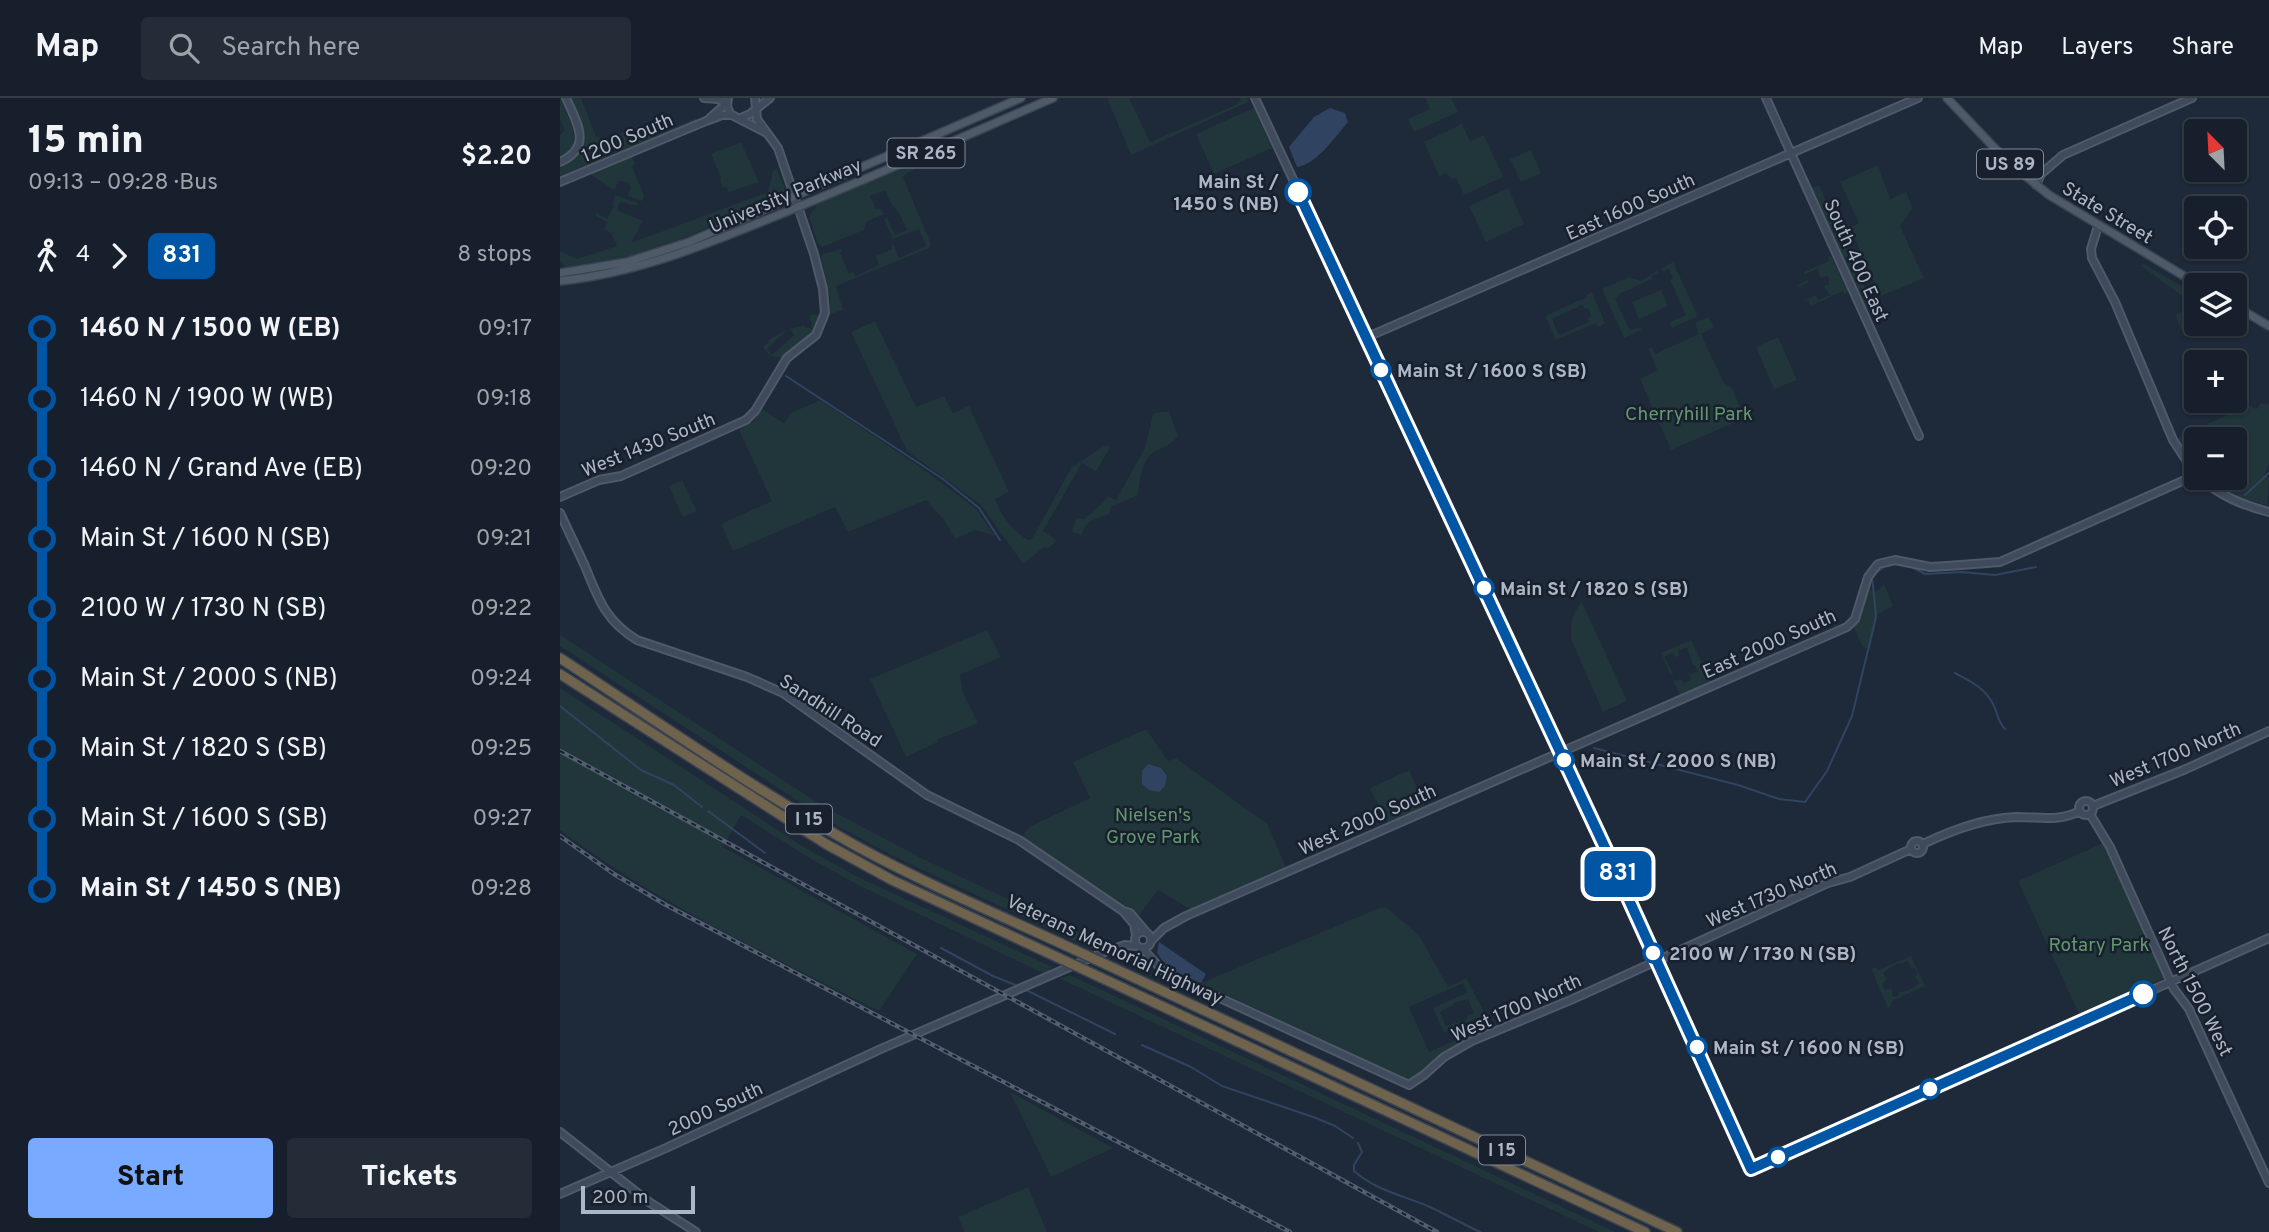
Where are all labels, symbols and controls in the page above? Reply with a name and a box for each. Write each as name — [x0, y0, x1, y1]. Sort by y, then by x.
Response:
search box — [141, 17, 631, 80]
text: Map — [35, 27, 99, 69]
icon: search — [165, 29, 203, 67]
text: Search here — [221, 32, 360, 65]
text: Map — [1978, 33, 2023, 63]
text: Layers — [2061, 33, 2133, 63]
text: Share — [2171, 33, 2234, 63]
street label: 1200 South — [578, 109, 677, 169]
text: 15 min — [28, 118, 144, 167]
north arrow — [2184, 119, 2247, 182]
map controls — [2184, 119, 2247, 490]
road number: SR 265 — [888, 138, 964, 168]
text: $2.20 — [461, 141, 532, 174]
road number: US 89 — [1977, 150, 2043, 178]
street label: University Parkway — [706, 154, 866, 240]
text: 09:13 – 09:28 · Bus — [28, 169, 218, 198]
street label: East 1600 South — [1563, 169, 1699, 247]
place label: Main St / 1450 S (NB) — [1174, 171, 1279, 217]
street label: State Street — [2057, 177, 2157, 250]
marker: Main St / 1450 S (NB) — [1285, 179, 1311, 205]
street label: South 400 East — [1817, 196, 1893, 326]
button: locate — [2184, 196, 2247, 259]
icon: walk — [28, 237, 66, 275]
icon: forward — [100, 237, 138, 275]
text: 4 — [76, 241, 90, 270]
text: 831 — [162, 241, 201, 271]
text: 8 stops — [457, 241, 532, 270]
button: layers — [2184, 273, 2247, 336]
text: 1460 N / 1500 W (EB) — [80, 313, 340, 346]
text: 09:17 — [478, 315, 532, 344]
button: + — [2184, 350, 2247, 413]
marker: Main St / 1600 S (SB) — [1371, 360, 1391, 380]
place label: Main St / 1600 S (SB) — [1397, 360, 1587, 384]
text: 1460 N / 1900 W (WB) — [80, 383, 334, 416]
text: 09:18 — [476, 385, 532, 414]
park label: Cherryhill Park — [1625, 403, 1753, 427]
street label: West 1430 South — [578, 408, 719, 484]
button: − — [2184, 427, 2247, 490]
text: 1460 N / Grand Ave (EB) — [80, 453, 363, 486]
text: 09:20 — [469, 455, 532, 484]
text: Main St / 1600 N (SB) — [80, 523, 330, 556]
text: 09:21 — [476, 525, 532, 554]
marker: Main St / 1820 S (SB) — [1474, 578, 1494, 598]
place label: Main St / 1820 S (SB) — [1500, 578, 1689, 602]
text: 2100 W / 1730 N (SB) — [80, 593, 326, 626]
text: 09:22 — [470, 595, 532, 624]
street label: East 2000 South — [1699, 605, 1840, 685]
text: Main St / 2000 S (NB) — [80, 663, 338, 696]
text: 09:24 — [470, 665, 532, 694]
street label: Sandhill Road — [774, 670, 886, 754]
street label: West 1700 North — [2107, 717, 2245, 794]
text: Main St / 1820 S (SB) — [80, 733, 327, 766]
text: 09:25 — [470, 735, 532, 764]
marker: Main St / 2000 S (NB) — [1554, 750, 1574, 770]
place label: Main St / 2000 S (NB) — [1580, 750, 1777, 774]
street label: West 2000 South — [1295, 780, 1440, 862]
text: Main St / 1600 S (SB) — [80, 803, 328, 836]
road number: I 15 — [786, 804, 832, 834]
park label: Nielsen's Grove Park — [1106, 804, 1200, 850]
text: 09:27 — [472, 805, 532, 834]
line badge: 831 — [1578, 851, 1658, 897]
street label: West 1730 North — [1703, 857, 1841, 934]
text: 831 — [1598, 859, 1638, 889]
text: Main St / 1450 S (NB) — [80, 873, 342, 906]
text: 09:28 — [470, 875, 532, 904]
street label: Veterans Memorial Highway — [1002, 890, 1226, 1012]
street label: North 1500 West — [2151, 923, 2237, 1061]
park label: Rotary Park — [2048, 934, 2150, 958]
marker: 2100 W / 1730 N (SB) — [1643, 943, 1663, 963]
place label: 2100 W / 1730 N (SB) — [1669, 943, 1856, 967]
street label: West 1700 North — [1448, 969, 1586, 1048]
unlabelled marker — [2130, 981, 2156, 1007]
marker: Main St / 1600 N (SB) — [1687, 1037, 1707, 1057]
place label: Main St / 1600 N (SB) — [1713, 1037, 1905, 1061]
street label: 2000 South — [664, 1077, 767, 1142]
unlabelled marker — [1920, 1079, 1940, 1099]
road number: I 15 — [1479, 1135, 1525, 1164]
button: Start — [28, 1138, 273, 1218]
button: Tickets — [287, 1138, 532, 1218]
unlabelled marker — [1768, 1147, 1788, 1167]
scale bar — [581, 1183, 695, 1215]
text: 200 m — [592, 1186, 648, 1210]

